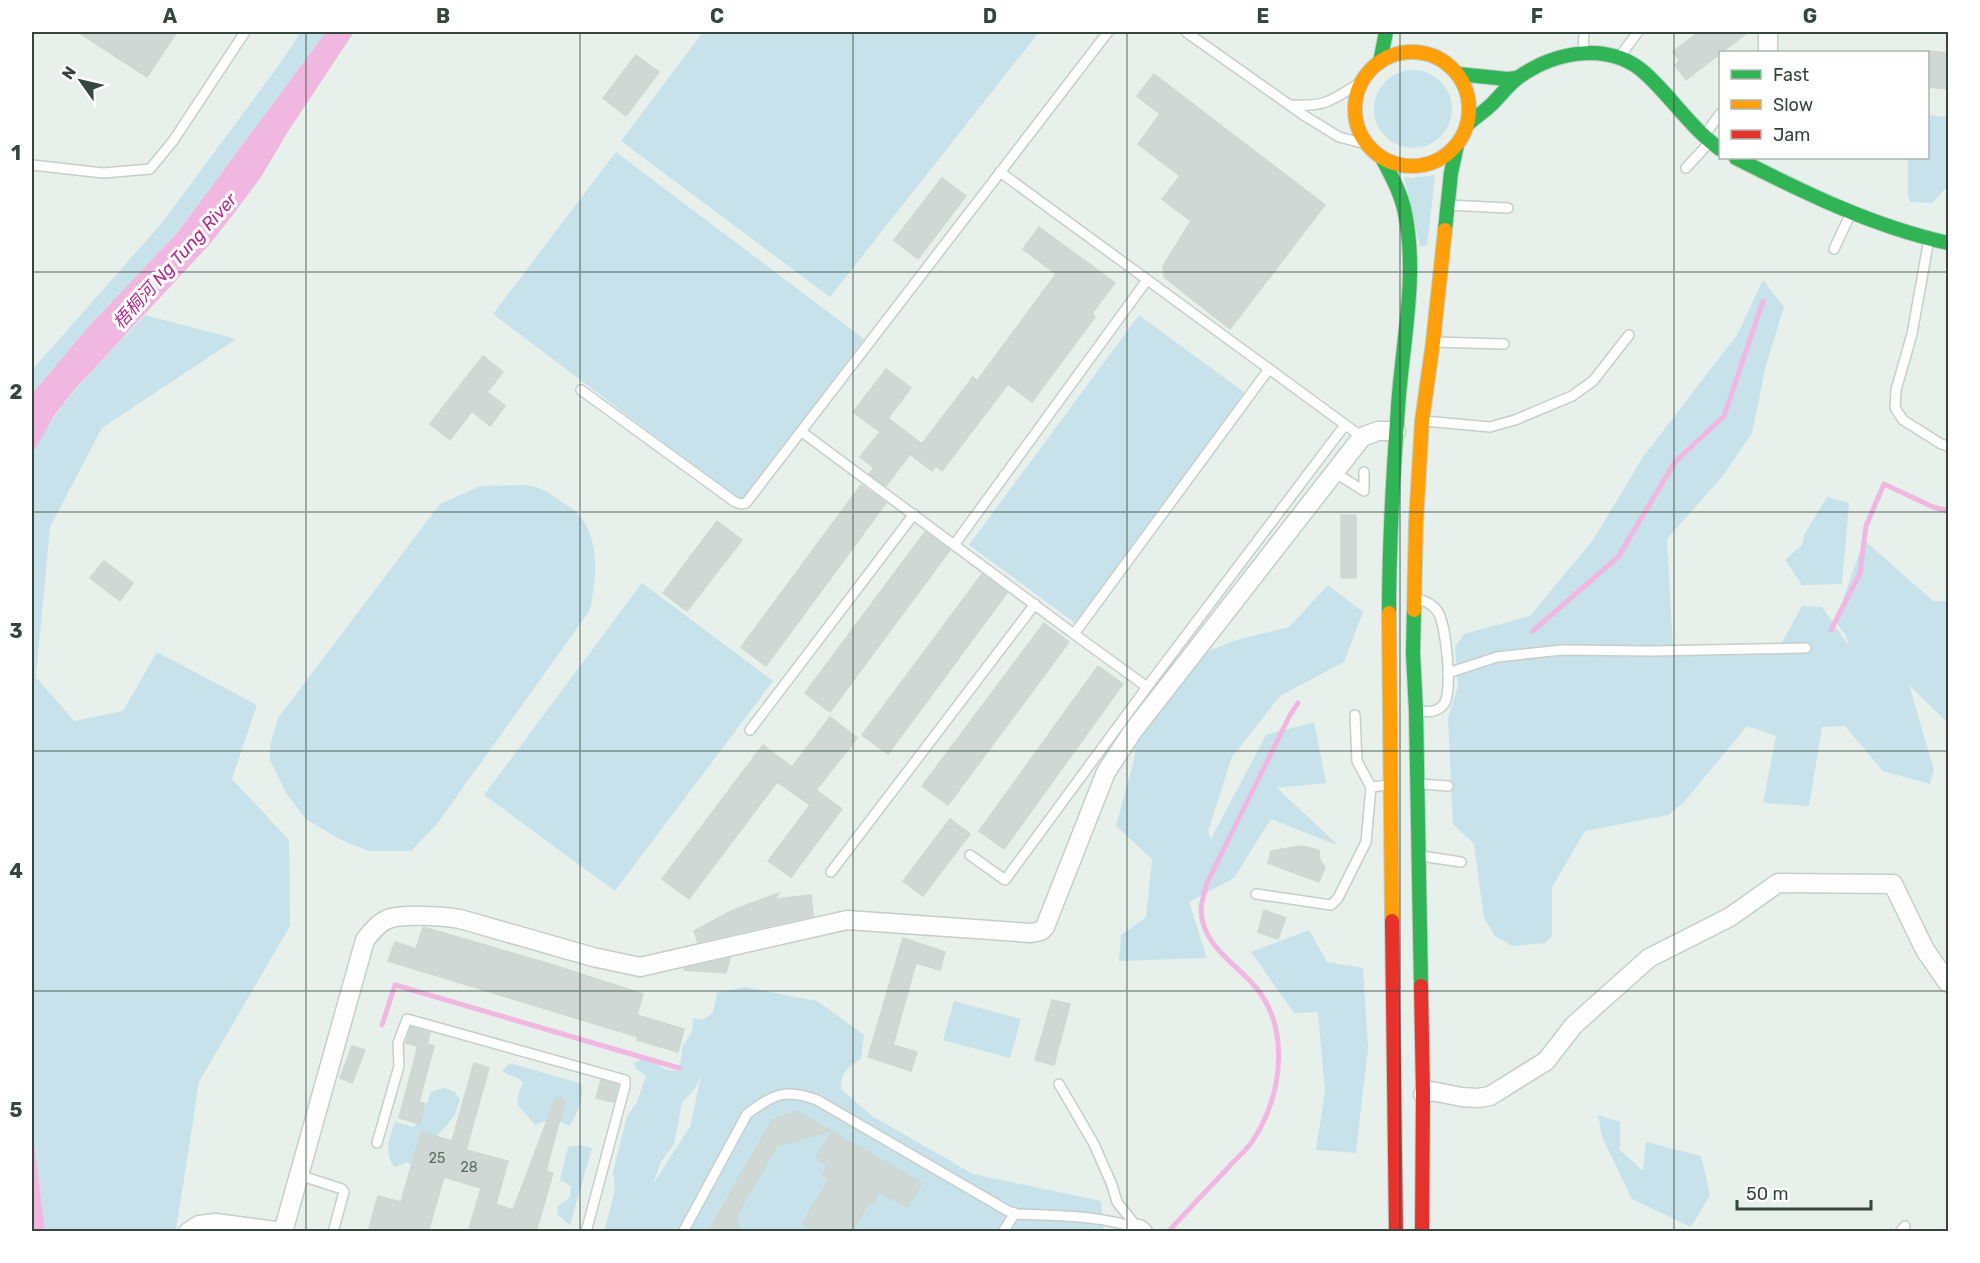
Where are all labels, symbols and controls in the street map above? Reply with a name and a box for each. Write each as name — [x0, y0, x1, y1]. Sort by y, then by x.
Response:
text: A — [163, 4, 178, 28]
text: B — [436, 4, 450, 28]
text: C — [710, 4, 724, 28]
text: D — [983, 4, 997, 28]
text: E — [1257, 4, 1269, 28]
text: F — [1531, 4, 1543, 28]
text: G — [1803, 4, 1817, 28]
north arrow — [51, 51, 111, 111]
legend — [1719, 51, 1929, 159]
text: N — [58, 63, 80, 83]
text: Fast — [1773, 64, 1809, 86]
text: Slow — [1773, 94, 1813, 116]
text: Jam — [1773, 124, 1810, 146]
text: 1 — [11, 141, 21, 165]
water label: 梧桐河 Ng Tung River — [108, 188, 242, 333]
text: 2 — [10, 380, 23, 404]
text: 3 — [9, 619, 23, 643]
text: 4 — [9, 859, 23, 883]
text: 5 — [10, 1098, 23, 1122]
house number: 25 — [429, 1150, 445, 1167]
house number: 28 — [460, 1159, 478, 1176]
scale bar — [1737, 1173, 1870, 1211]
text: 50 m — [1746, 1183, 1789, 1205]

